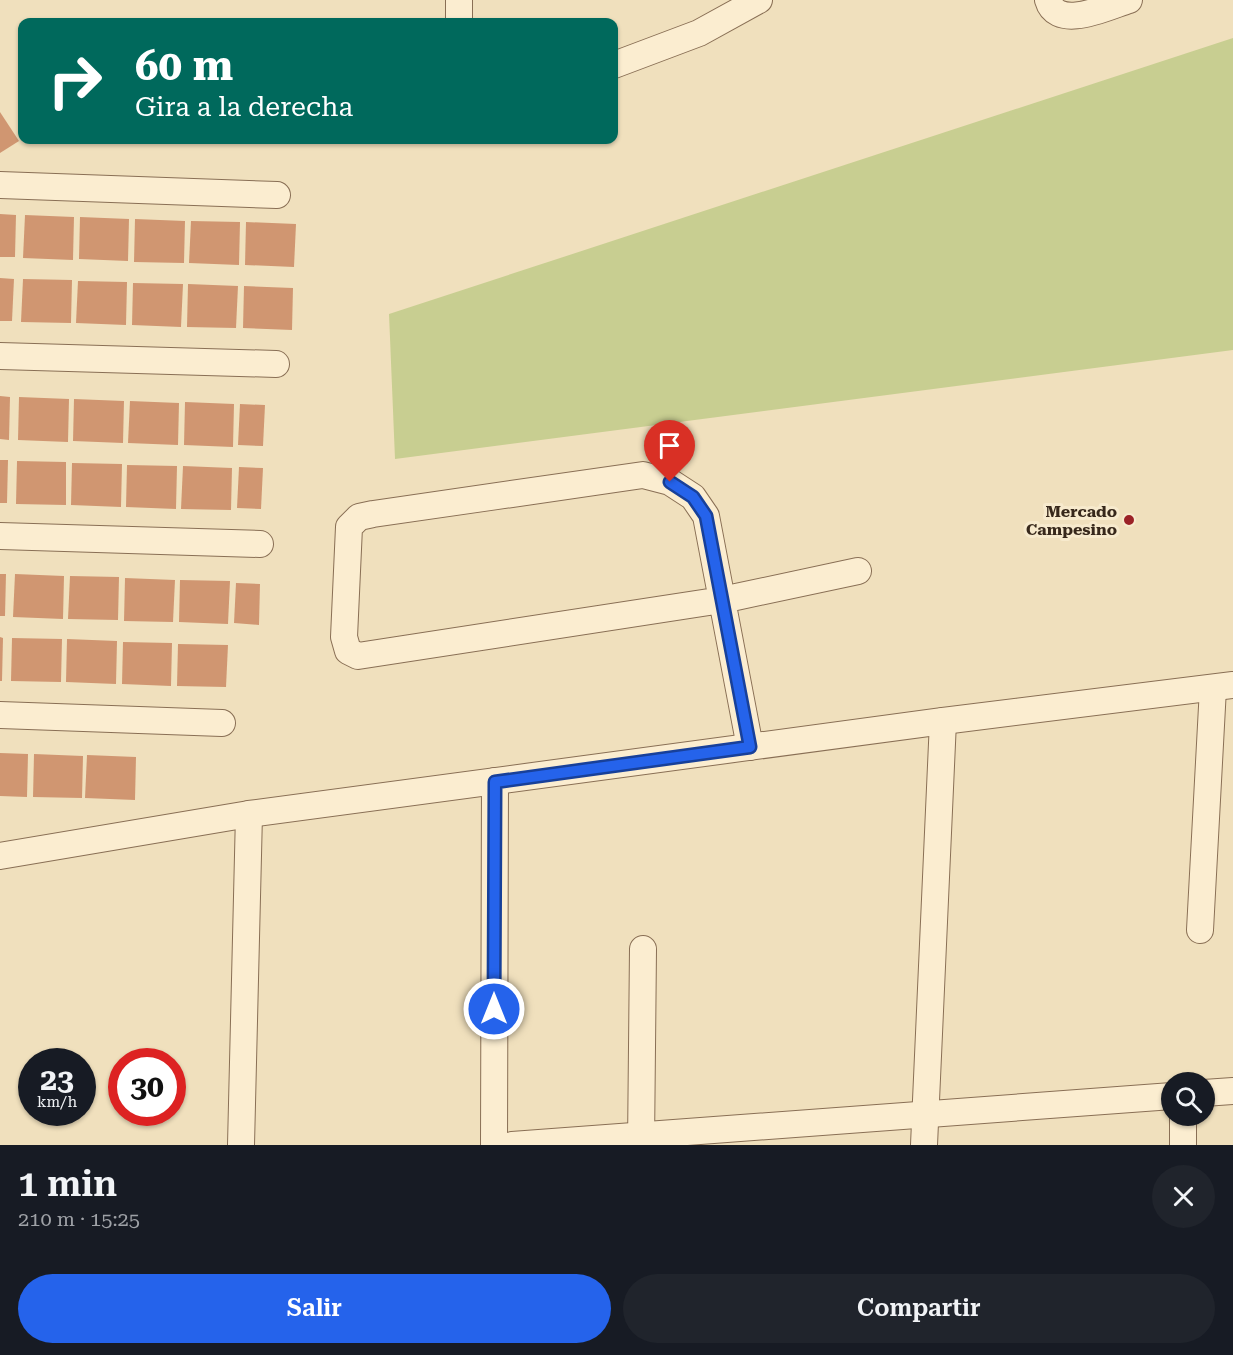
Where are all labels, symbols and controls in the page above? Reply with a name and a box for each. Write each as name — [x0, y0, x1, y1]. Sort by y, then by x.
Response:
text: 60 m — [135, 41, 233, 90]
icon: right — [36, 42, 114, 120]
text: Gira a la derecha — [135, 91, 353, 123]
pin — [644, 420, 695, 482]
icon: arrive — [653, 429, 686, 462]
place label: Mercado Campesino — [1026, 502, 1117, 539]
marker: Mercado Campesino — [1122, 513, 1136, 527]
position arrow — [462, 977, 526, 1041]
speed limit sign: 30 — [108, 1048, 186, 1126]
text: 23 — [40, 1062, 74, 1097]
map controls — [1161, 1072, 1215, 1126]
button: search — [1161, 1072, 1215, 1126]
text: km/h — [37, 1093, 77, 1111]
text: 1 min — [18, 1163, 117, 1205]
button: close — [1152, 1165, 1215, 1228]
text: 210 m · 15:25 — [18, 1207, 140, 1231]
button: Salir — [18, 1274, 611, 1343]
button: Compartir — [623, 1274, 1215, 1343]

